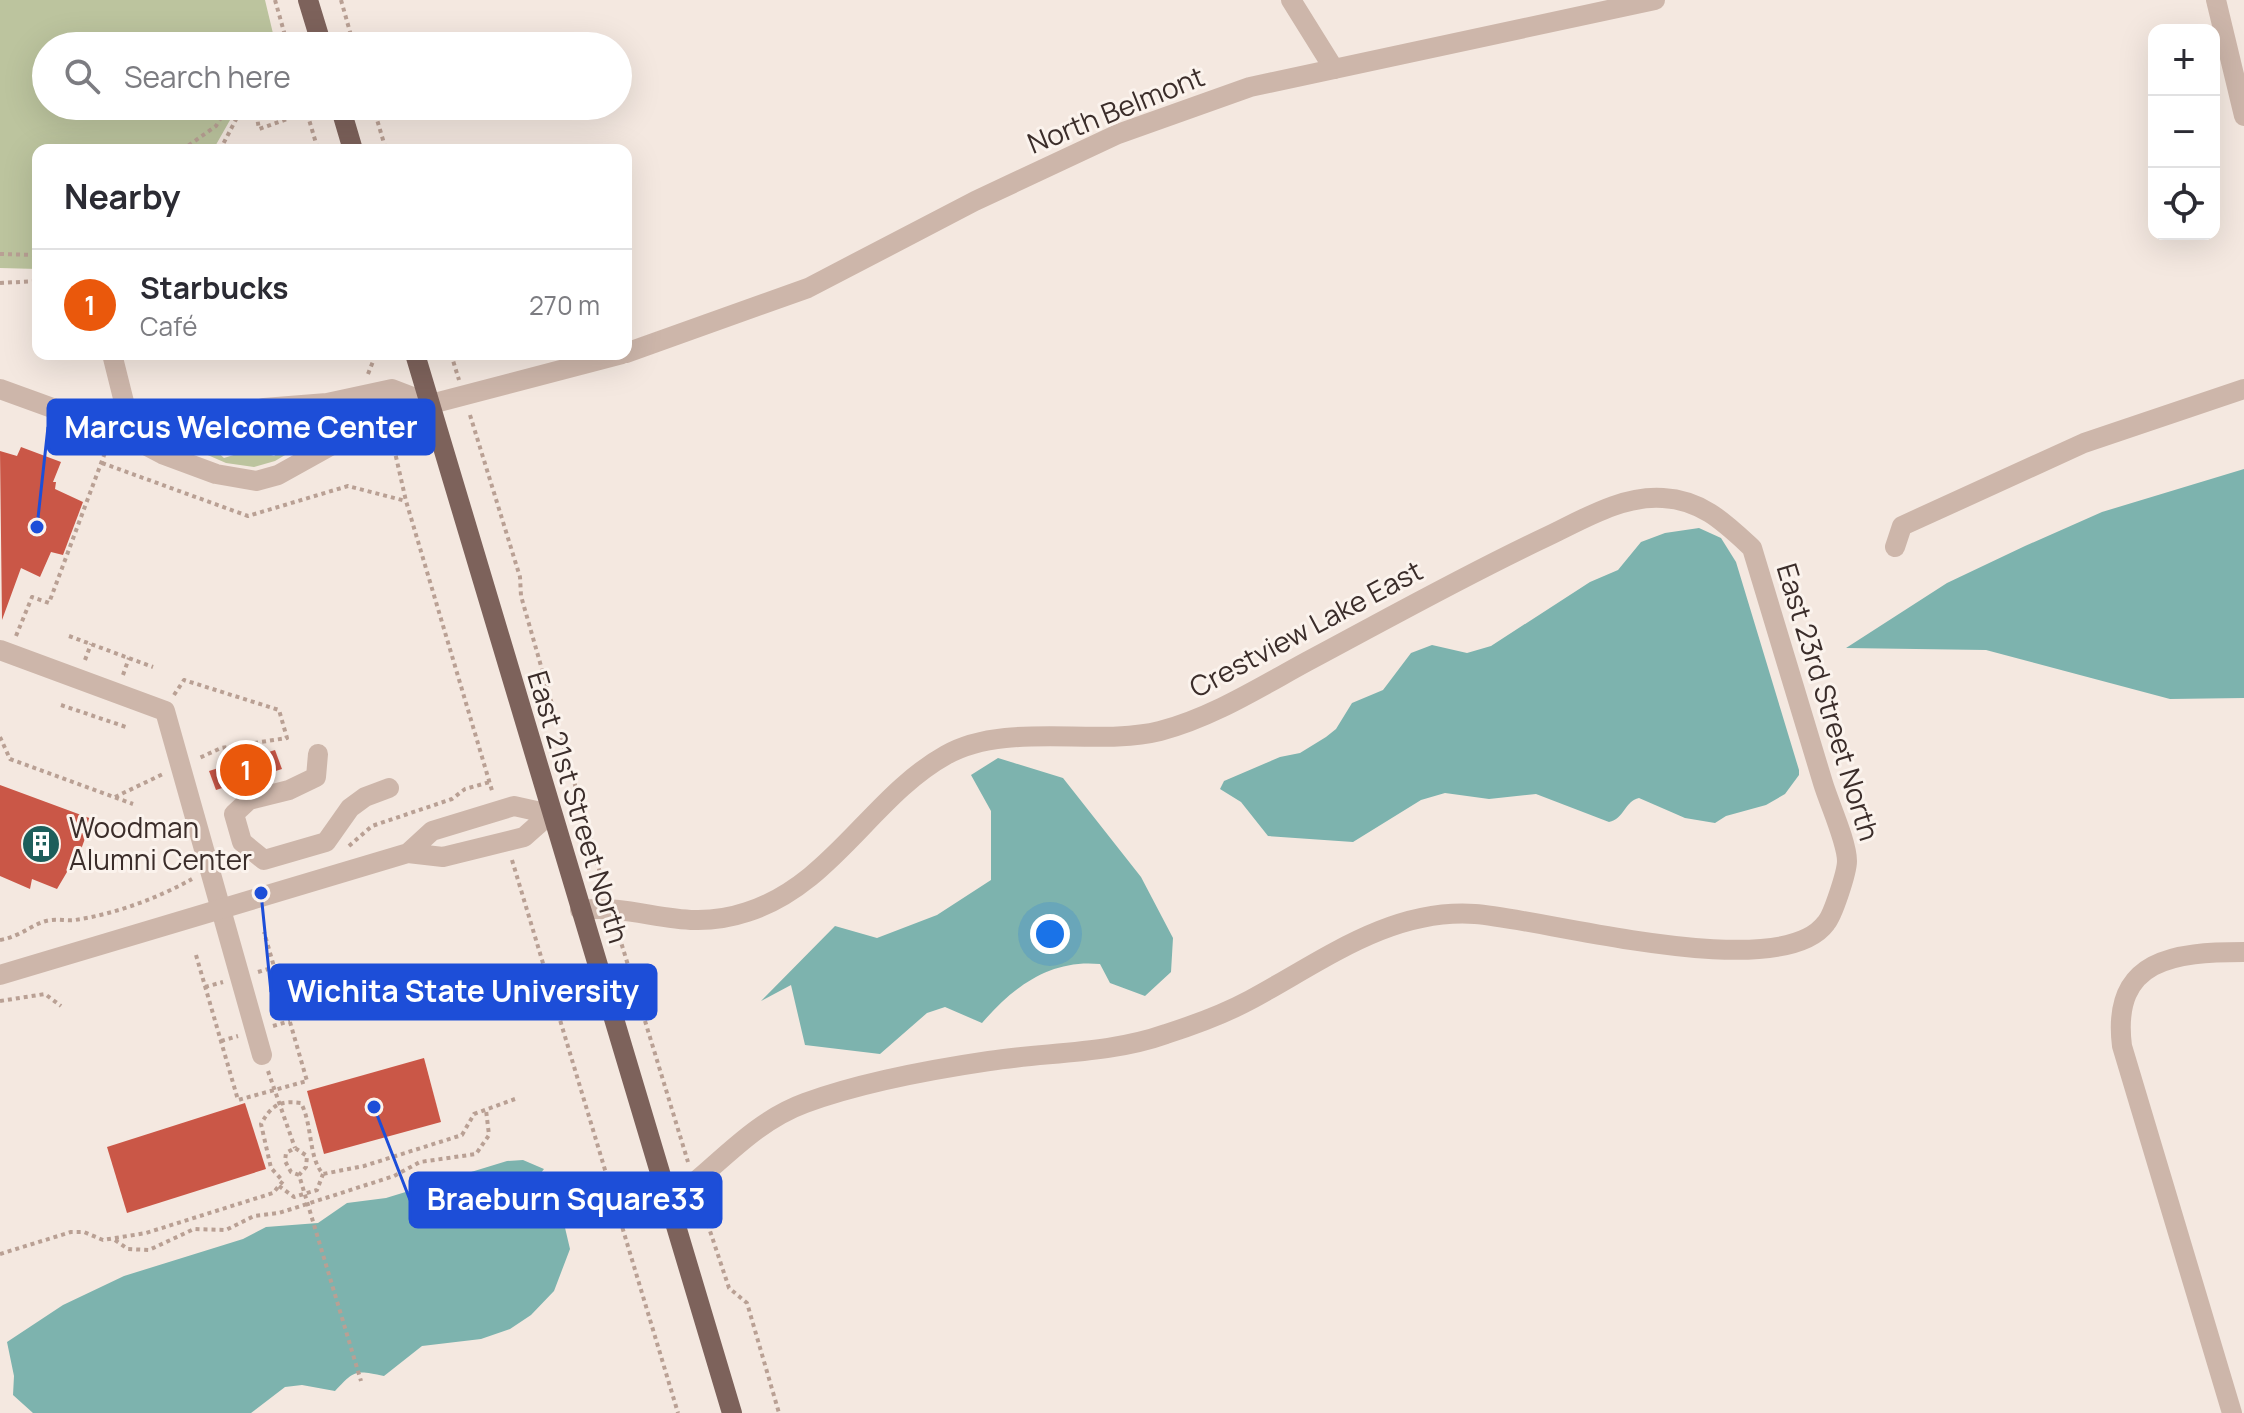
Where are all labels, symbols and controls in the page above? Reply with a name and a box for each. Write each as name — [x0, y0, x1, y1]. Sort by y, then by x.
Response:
map controls — [2148, 24, 2220, 240]
button: + — [2148, 24, 2220, 96]
search box — [32, 32, 632, 120]
icon: search — [60, 54, 104, 98]
text: Search here — [124, 56, 291, 97]
street label: North Belmont — [1022, 56, 1210, 162]
button: − — [2148, 96, 2220, 168]
button: locate — [2148, 168, 2220, 240]
text: Nearby — [64, 173, 180, 219]
text: Starbucks — [140, 267, 289, 308]
text: 1 — [84, 287, 96, 323]
text: 270 m — [529, 287, 600, 323]
text: Café — [140, 308, 197, 344]
callout: Marcus Welcome Center — [48, 400, 434, 454]
text: Marcus Welcome Center — [64, 406, 418, 447]
street label: Crestview Lake East — [1182, 551, 1429, 706]
street label: East 23rd Street North — [1769, 558, 1889, 845]
street label: East 21st Street North — [519, 666, 638, 948]
pin: 1 — [220, 740, 272, 800]
place label: Woodman Alumni Center — [69, 808, 252, 878]
building icon: Woodman Alumni Center — [20, 823, 62, 865]
your location — [1030, 914, 1070, 954]
callout: Wichita State University — [271, 965, 656, 1019]
text: Wichita State University — [287, 970, 639, 1011]
callout: Braeburn Square33 — [410, 1173, 721, 1227]
text: Braeburn Square33 — [427, 1178, 705, 1219]

